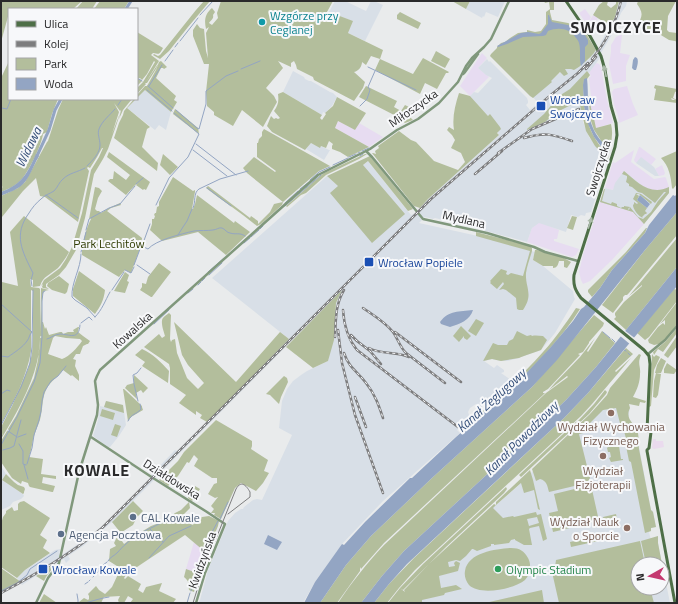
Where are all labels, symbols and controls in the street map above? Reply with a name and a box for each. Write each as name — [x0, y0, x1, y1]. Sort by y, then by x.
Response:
place label: Wzgórze przy Ceglanej — [270, 6, 339, 39]
legend — [8, 8, 138, 100]
text: Ulica — [44, 14, 68, 33]
district label: SWOJCZYCE — [570, 15, 662, 39]
marker: Wzgórze przy Ceglanej — [257, 17, 267, 27]
text: Kolej — [44, 34, 68, 53]
text: Park — [44, 54, 67, 73]
one-way arrow — [601, 65, 607, 78]
text: Woda — [44, 74, 73, 93]
street label: Miłoszycka — [384, 84, 442, 132]
place label: Wrocław Swojczyce — [550, 90, 602, 123]
marker: Wrocław Swojczyce — [535, 100, 547, 112]
water label: Widawa — [10, 122, 47, 170]
street label: Swojczycka — [580, 138, 616, 198]
street label: Mydlana — [441, 205, 487, 233]
one-way arrow — [587, 217, 593, 229]
park label: Park Lechitów — [73, 234, 145, 253]
place label: Wrocław Popiele — [378, 253, 463, 272]
marker: Wrocław Popiele — [363, 256, 375, 268]
street label: Kowalska — [108, 307, 156, 353]
water label: Kanał Żeglugowy — [452, 362, 532, 437]
water label: Kanał Powodziowy — [479, 395, 564, 480]
marker: Wydział Wychowania Fizycznego — [606, 408, 616, 418]
place label: Wydział Wychowania Fizycznego — [557, 417, 665, 450]
marker: Wydział Fizjoterapii — [598, 451, 608, 461]
street label: Działdowska — [140, 454, 204, 504]
district label: KOWALE — [64, 458, 130, 482]
place label: Wydział Fizjoterapii — [575, 461, 631, 494]
place label: CAL Kowale — [141, 508, 200, 527]
marker: CAL Kowale — [128, 512, 138, 522]
place label: Wydział Nauk o Sporcie — [550, 512, 619, 545]
marker: Wydział Nauk o Sporcie — [622, 523, 632, 533]
place label: Agencja Pocztowa — [69, 525, 161, 544]
marker: Agencja Pocztowa — [56, 529, 66, 539]
street label: Kwidzyńska — [183, 529, 221, 591]
north arrow — [630, 556, 670, 596]
place label: Wrocław Kowale — [52, 560, 136, 579]
place label: Olympic Stadium — [506, 560, 591, 579]
marker: Wrocław Kowale — [37, 563, 49, 575]
marker: Olympic Stadium — [493, 564, 503, 574]
text: N — [632, 573, 649, 582]

